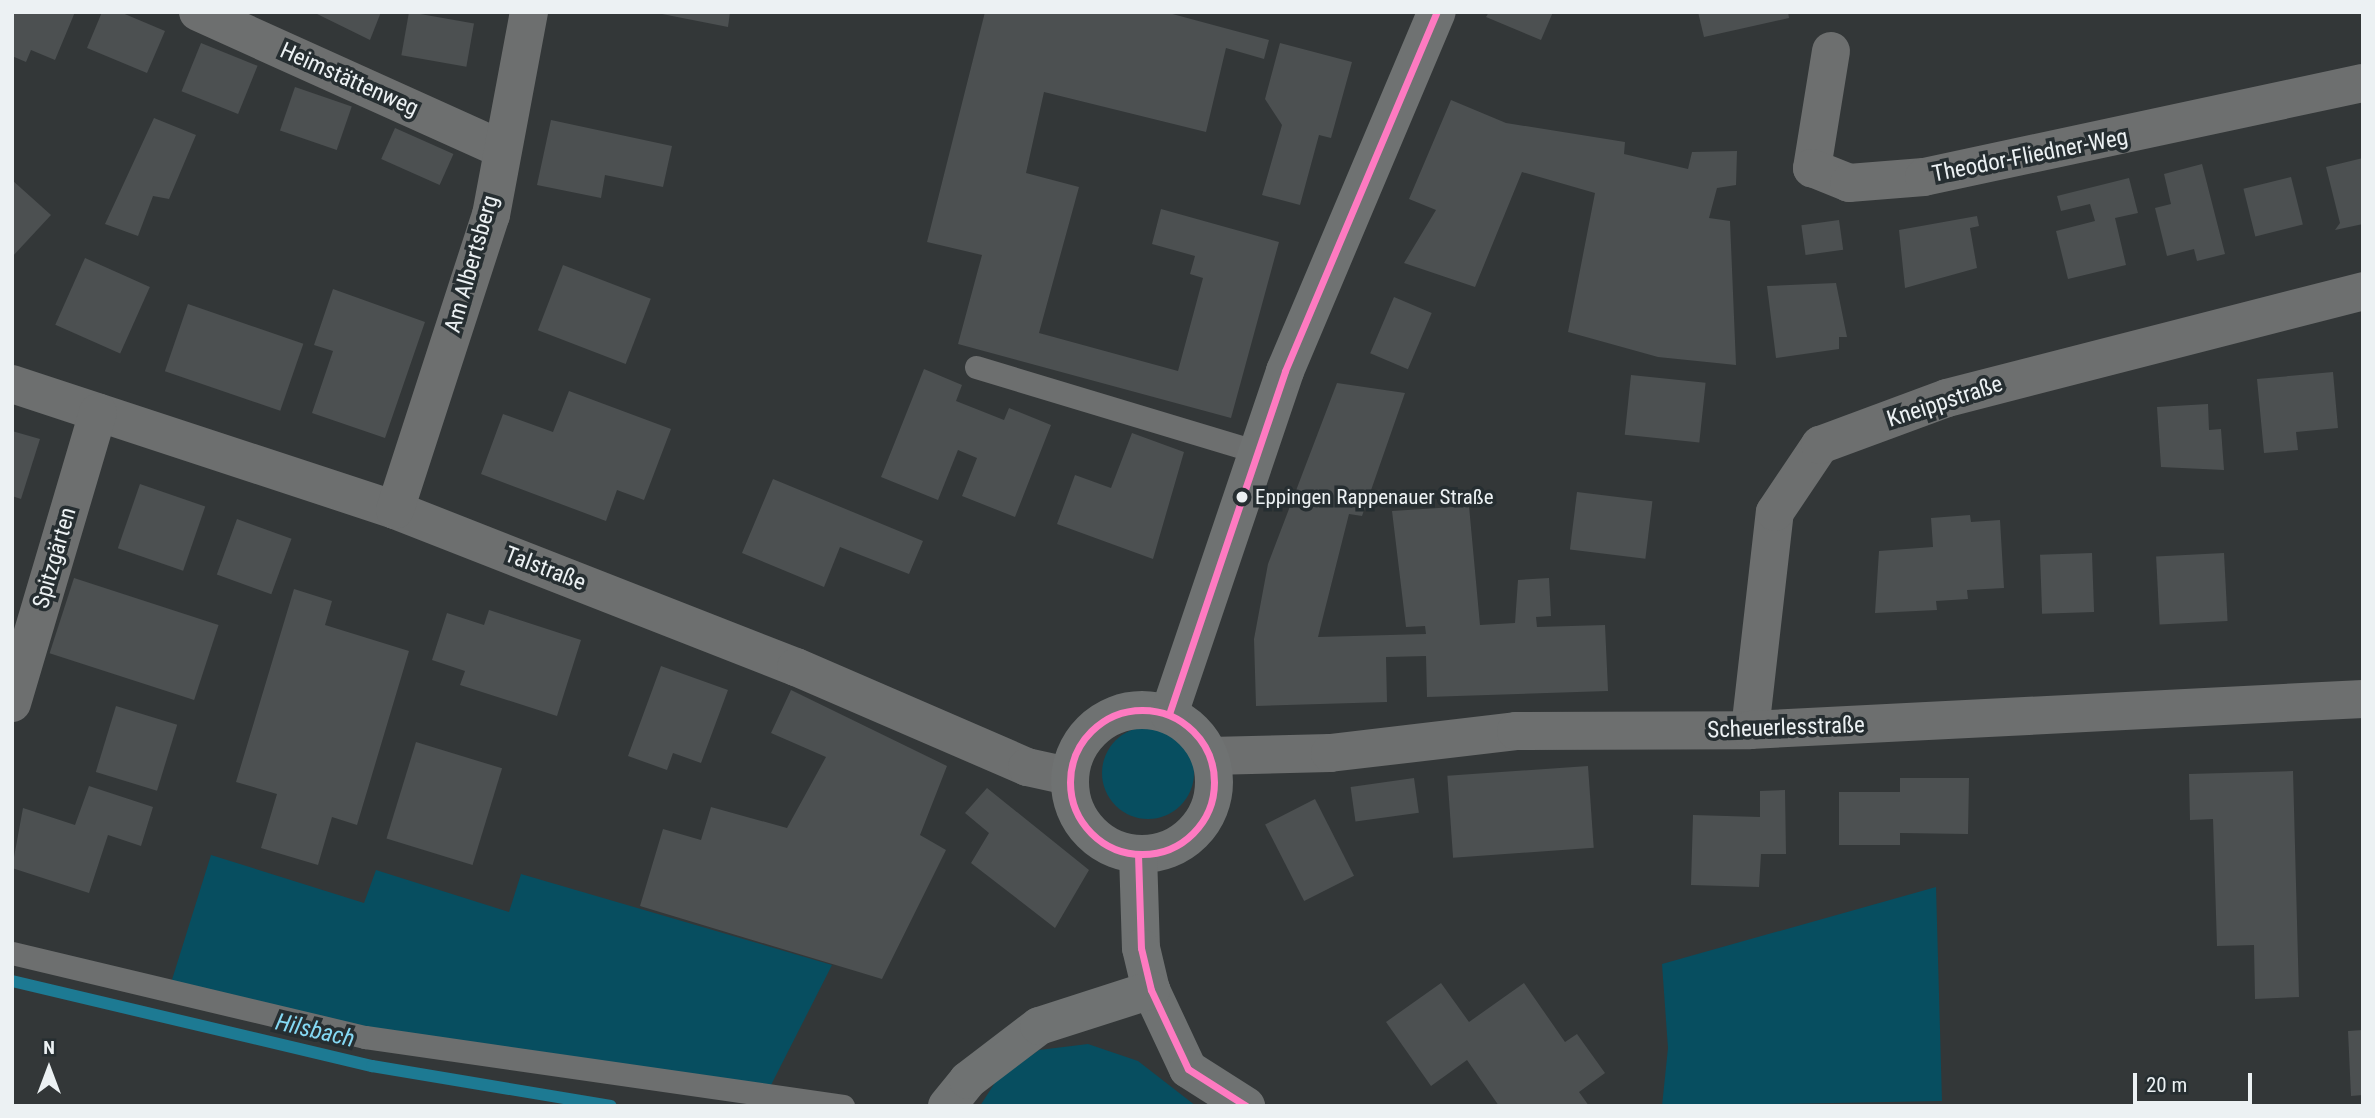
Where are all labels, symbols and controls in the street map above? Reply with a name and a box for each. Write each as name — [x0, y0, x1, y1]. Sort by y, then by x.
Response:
street label: Heimstättenweg — [276, 37, 422, 123]
street label: Theodor-Fliedner-Weg — [1930, 123, 2130, 189]
street label: Am Albertsberg — [439, 192, 505, 336]
street label: Kneippstraße — [1884, 370, 2006, 434]
place label: Eppingen Rappenauer Straße — [1255, 484, 1493, 510]
marker: Eppingen Rappenauer Straße — [1235, 490, 1249, 504]
street label: Spitzgärten — [27, 504, 83, 612]
street label: Talstraße — [501, 541, 589, 597]
street label: Scheuerlesstraße — [1707, 711, 1865, 745]
water label: Hilsbach — [273, 1008, 357, 1054]
north arrow — [14, 1034, 84, 1104]
text: N — [43, 1036, 55, 1059]
scale bar — [2137, 1058, 2256, 1102]
text: 20 m — [2146, 1073, 2187, 1097]

